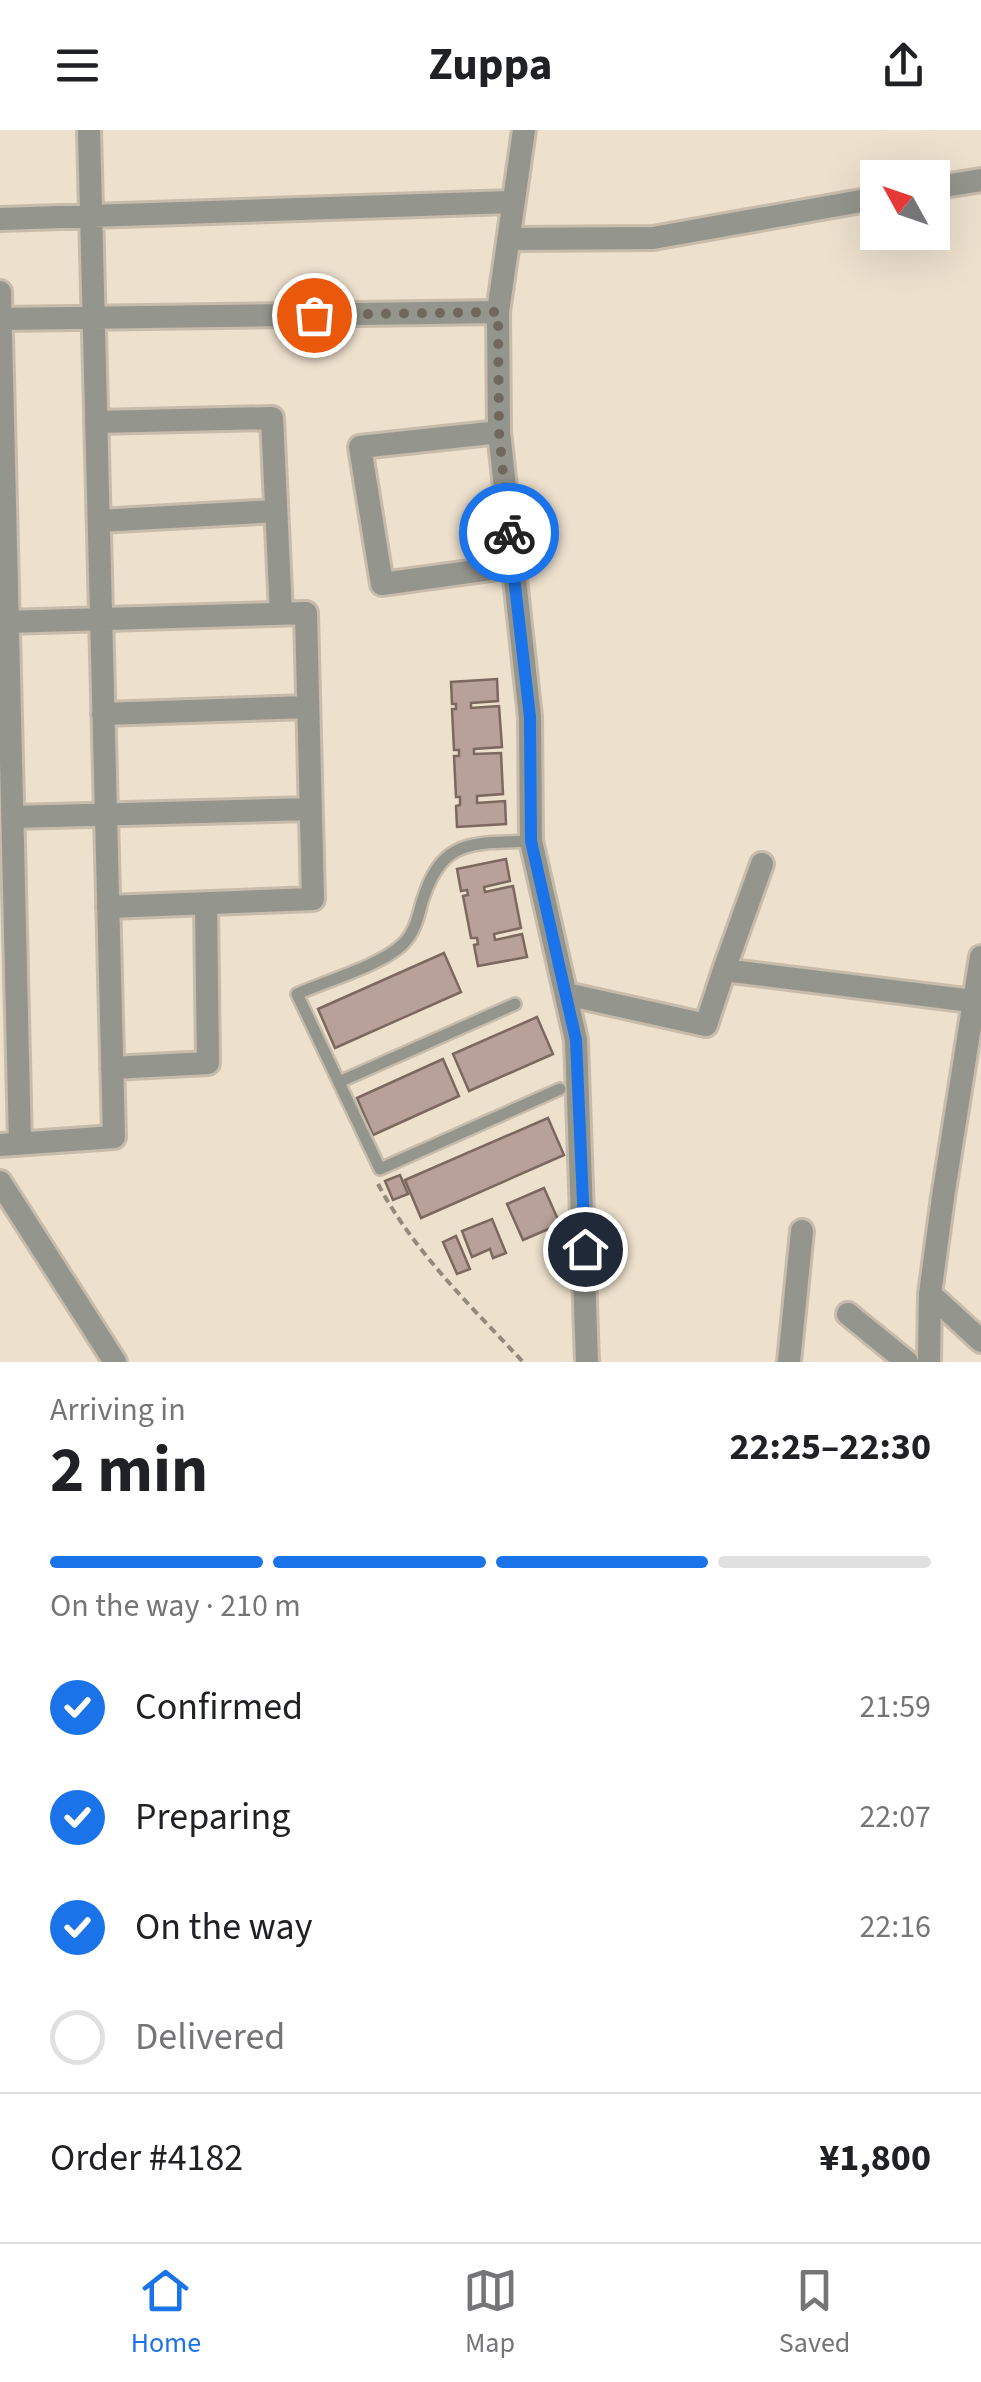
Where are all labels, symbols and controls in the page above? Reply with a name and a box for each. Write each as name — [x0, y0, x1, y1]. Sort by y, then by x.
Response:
text: Zuppa — [428, 33, 553, 97]
icon: menu — [50, 38, 105, 93]
icon: share — [876, 38, 931, 93]
north arrow — [860, 160, 950, 250]
map controls — [860, 160, 950, 250]
pin — [272, 273, 357, 358]
icon: bag — [287, 288, 342, 343]
courier — [459, 483, 559, 583]
icon: bike — [482, 506, 537, 561]
pin — [543, 1207, 628, 1292]
icon: home — [558, 1222, 613, 1277]
text: Arriving in — [50, 1387, 186, 1433]
text: 22:25–22:30 — [729, 1420, 931, 1474]
text: 2 min — [50, 1424, 208, 1517]
text: On the way · 210 m — [50, 1583, 301, 1629]
icon: check — [50, 1680, 105, 1735]
text: Confirmed — [135, 1680, 303, 1734]
text: 21:59 — [859, 1684, 931, 1730]
icon: check — [50, 1790, 105, 1845]
text: Preparing — [135, 1790, 290, 1844]
text: 22:07 — [859, 1794, 931, 1840]
icon: check — [50, 1900, 105, 1955]
text: On the way — [135, 1900, 312, 1954]
text: 22:16 — [859, 1904, 931, 1950]
text: Delivered — [135, 2010, 285, 2064]
text: Order #4182 — [50, 2131, 243, 2185]
text: ¥1,800 — [819, 2131, 931, 2185]
tab: Home — [131, 2263, 201, 2363]
tab: Map — [463, 2263, 518, 2363]
tab: Saved — [779, 2263, 850, 2363]

